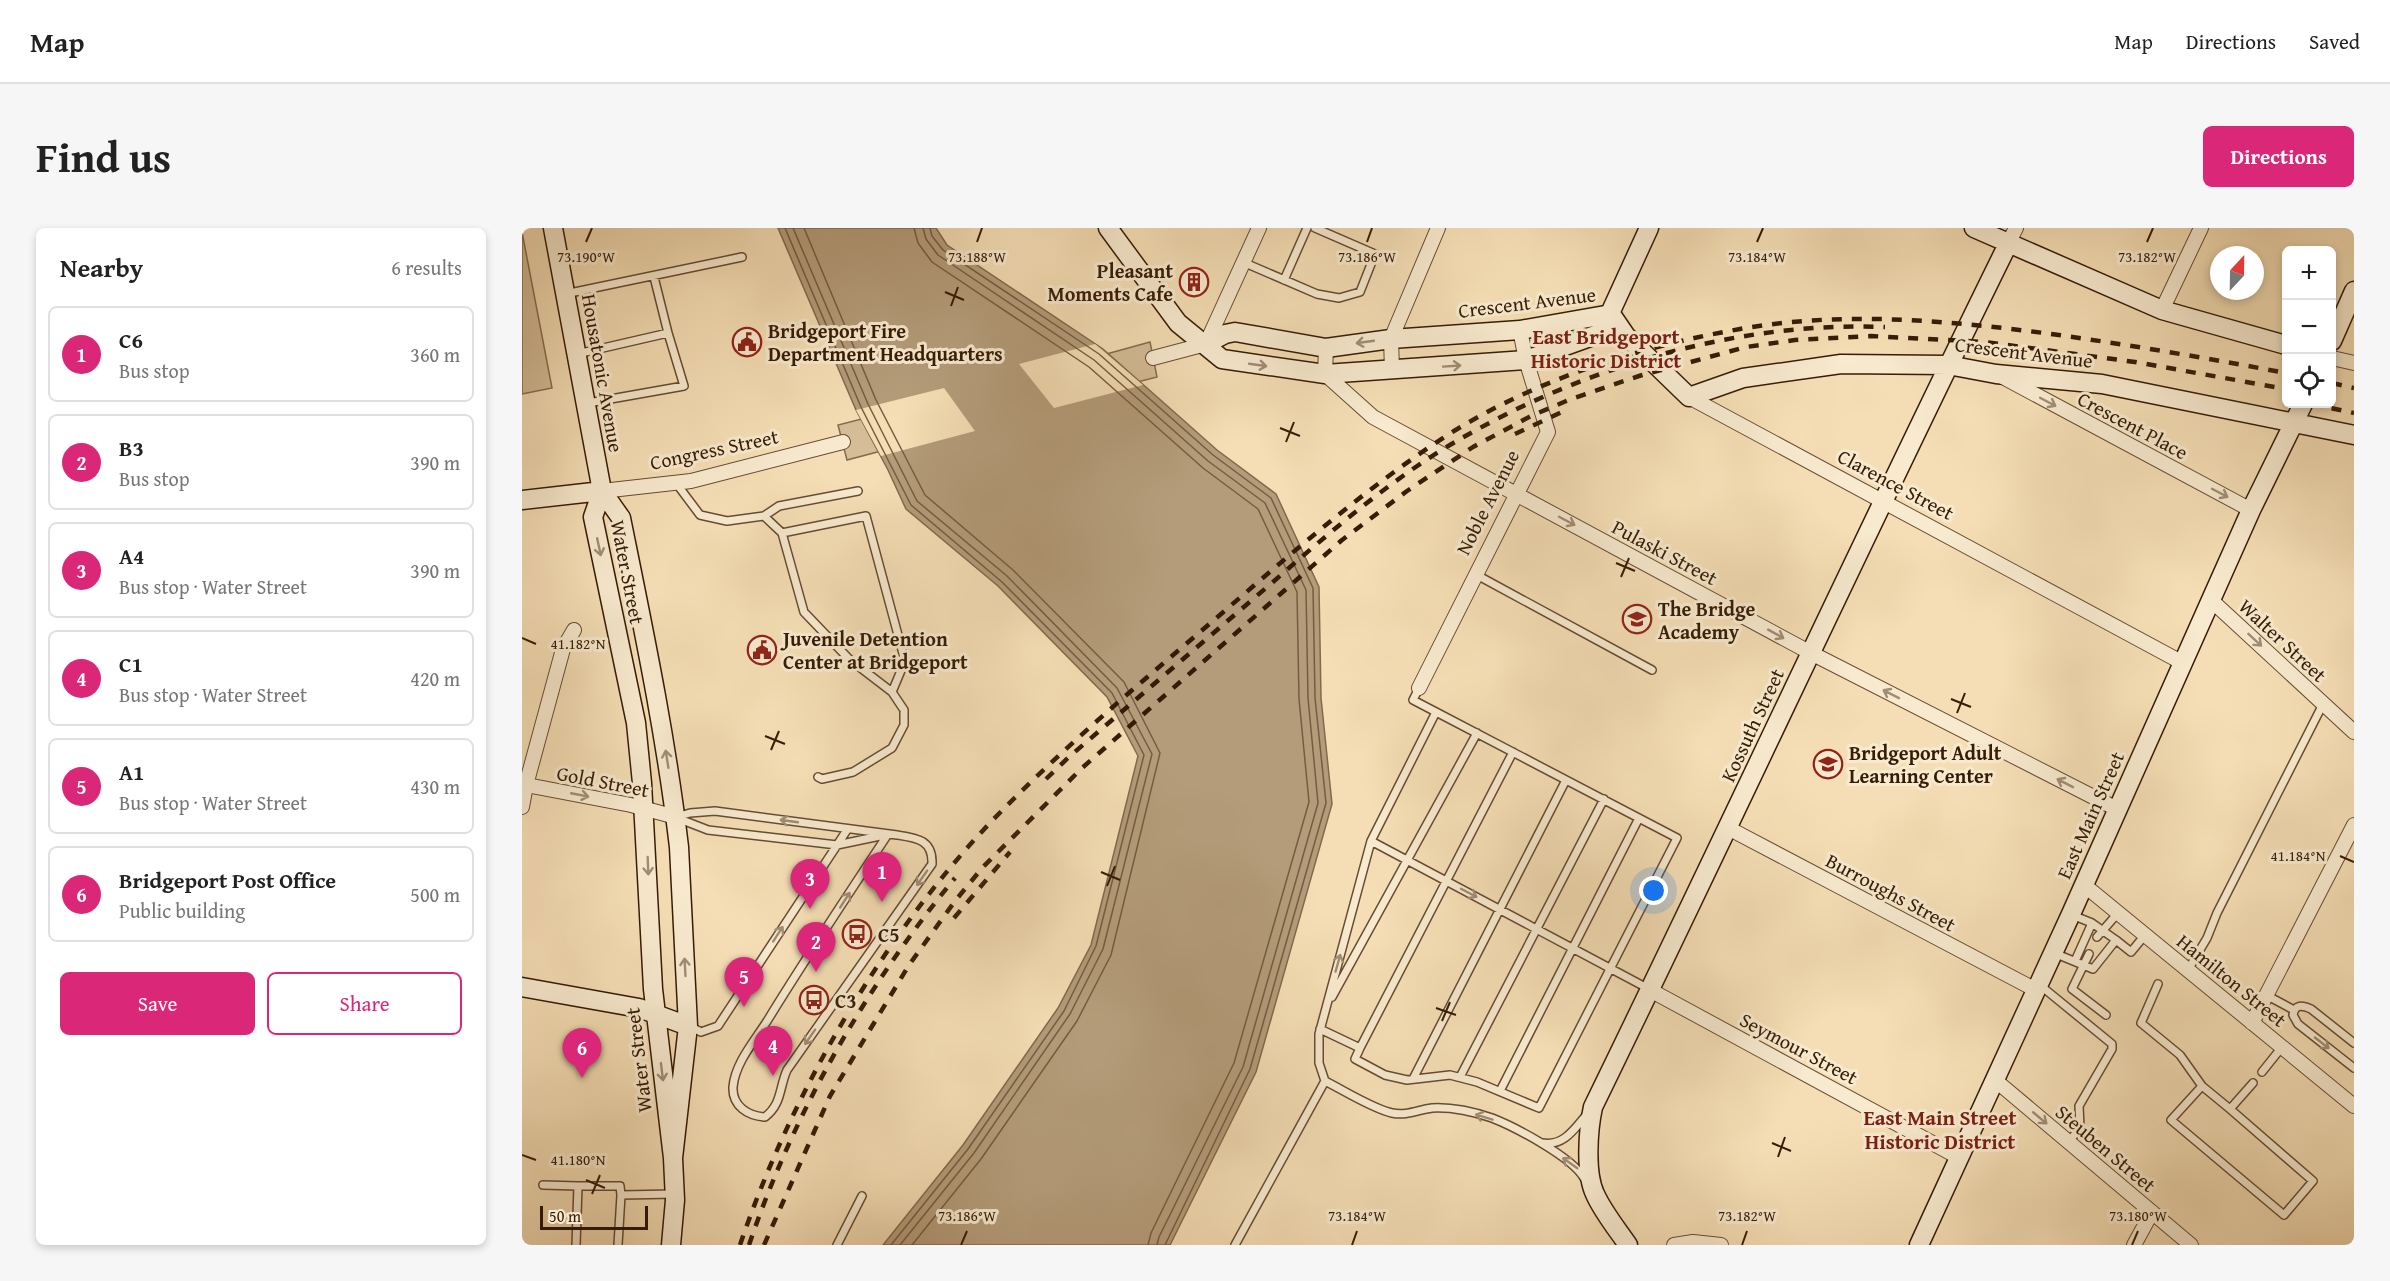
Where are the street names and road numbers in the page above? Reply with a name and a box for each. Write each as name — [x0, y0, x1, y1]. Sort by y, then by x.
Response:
street label: Crescent Avenue — [1456, 279, 1598, 325]
street label: Housatonic Avenue — [575, 291, 631, 455]
street label: Crescent Avenue — [1953, 329, 2095, 375]
street label: Crescent Place — [2073, 384, 2193, 466]
street label: Congress Street — [647, 421, 781, 477]
street label: Clarence Street — [1833, 441, 1959, 527]
street label: Noble Avenue — [1448, 444, 1526, 560]
street label: Pulaski Street — [1607, 512, 1723, 592]
street label: Water Street — [604, 518, 652, 626]
street label: Walter Street — [2233, 592, 2333, 688]
street label: Kossuth Street — [1713, 664, 1791, 786]
street label: East Main Street — [2049, 747, 2131, 883]
street label: Gold Street — [554, 758, 652, 804]
street label: Burroughs Street — [1821, 846, 1961, 938]
street label: Hamilton Street — [2171, 927, 2293, 1033]
street label: Seymour Street — [1735, 1005, 1863, 1091]
street label: Water Street — [617, 1006, 659, 1114]
street label: Steuben Street — [2050, 1097, 2162, 1199]

